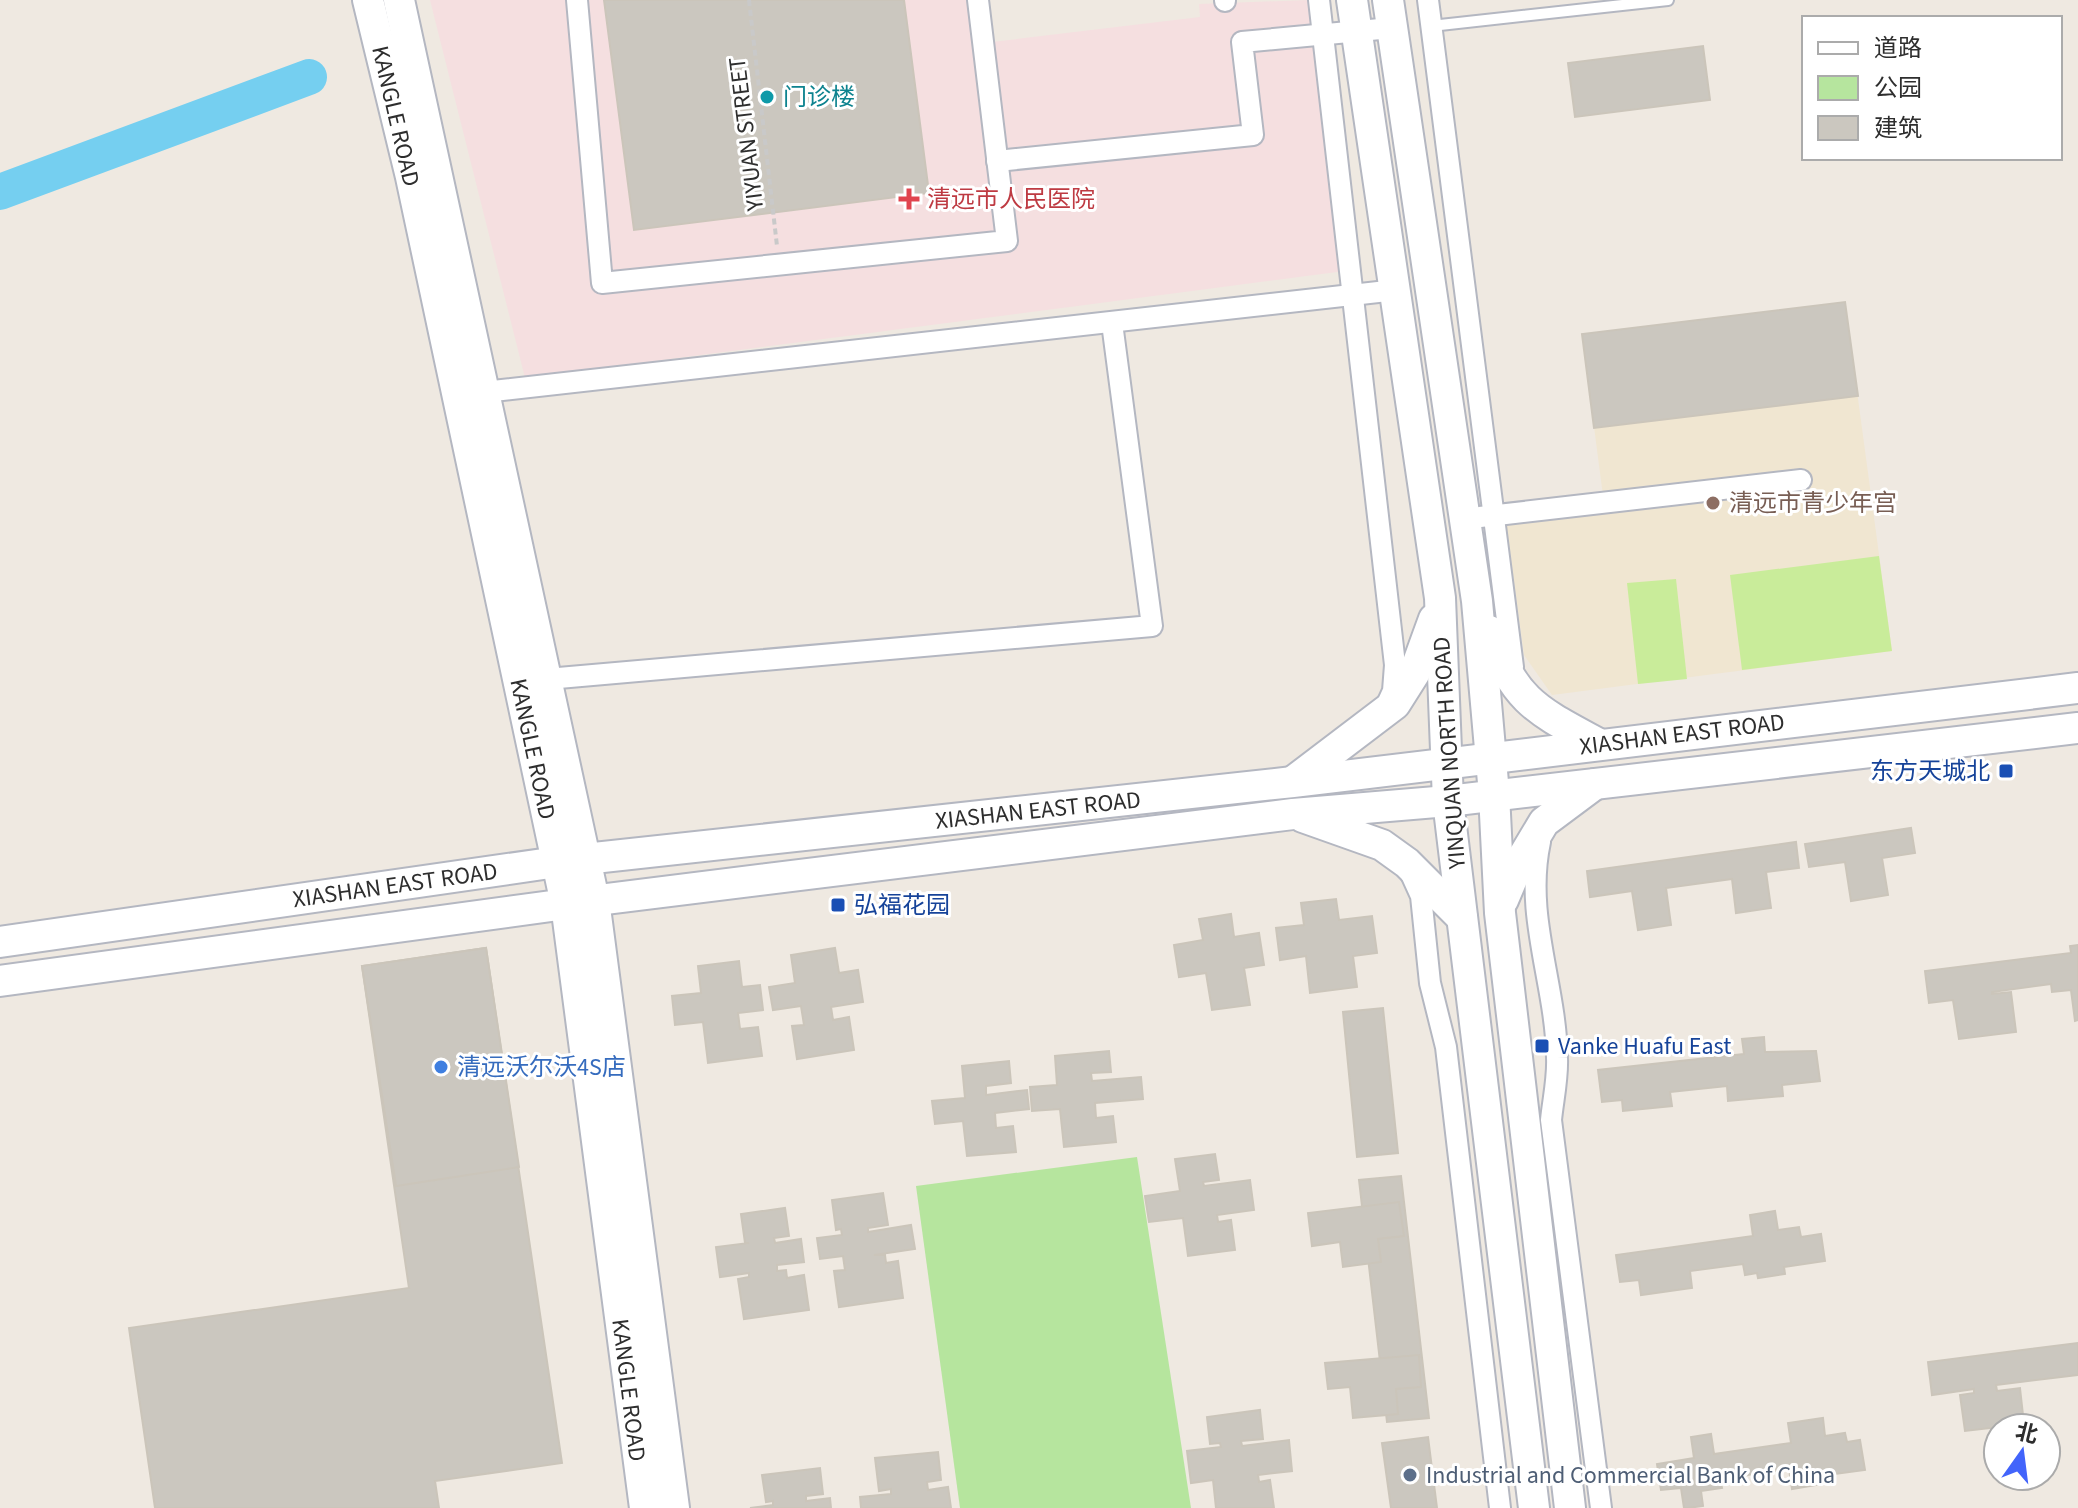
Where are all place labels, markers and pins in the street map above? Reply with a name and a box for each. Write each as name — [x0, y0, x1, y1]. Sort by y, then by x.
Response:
place label: 门诊楼 — [783, 80, 855, 115]
marker: 门诊楼 — [758, 88, 776, 106]
place label: 清远市人民医院 — [927, 182, 1095, 217]
marker: 清远市人民医院 — [898, 188, 920, 210]
place label: 清远市青少年宫 — [1729, 486, 1897, 521]
marker: 清远市青少年宫 — [1704, 494, 1722, 512]
place label: 东方天城北 — [1870, 754, 1990, 789]
marker: 东方天城北 — [1997, 762, 2015, 780]
place label: 弘福花园 — [854, 888, 950, 923]
marker: 弘福花园 — [829, 896, 847, 914]
place label: Vanke Huafu East — [1558, 1029, 1731, 1064]
marker: Vanke Huafu East — [1533, 1037, 1551, 1055]
place label: 清远沃尔沃4S店 — [457, 1050, 626, 1085]
marker: 清远沃尔沃4S店 — [432, 1058, 450, 1076]
place label: Industrial and Commercial Bank of China — [1426, 1458, 1835, 1493]
marker: Industrial and Commercial Bank of China — [1401, 1466, 1419, 1484]

